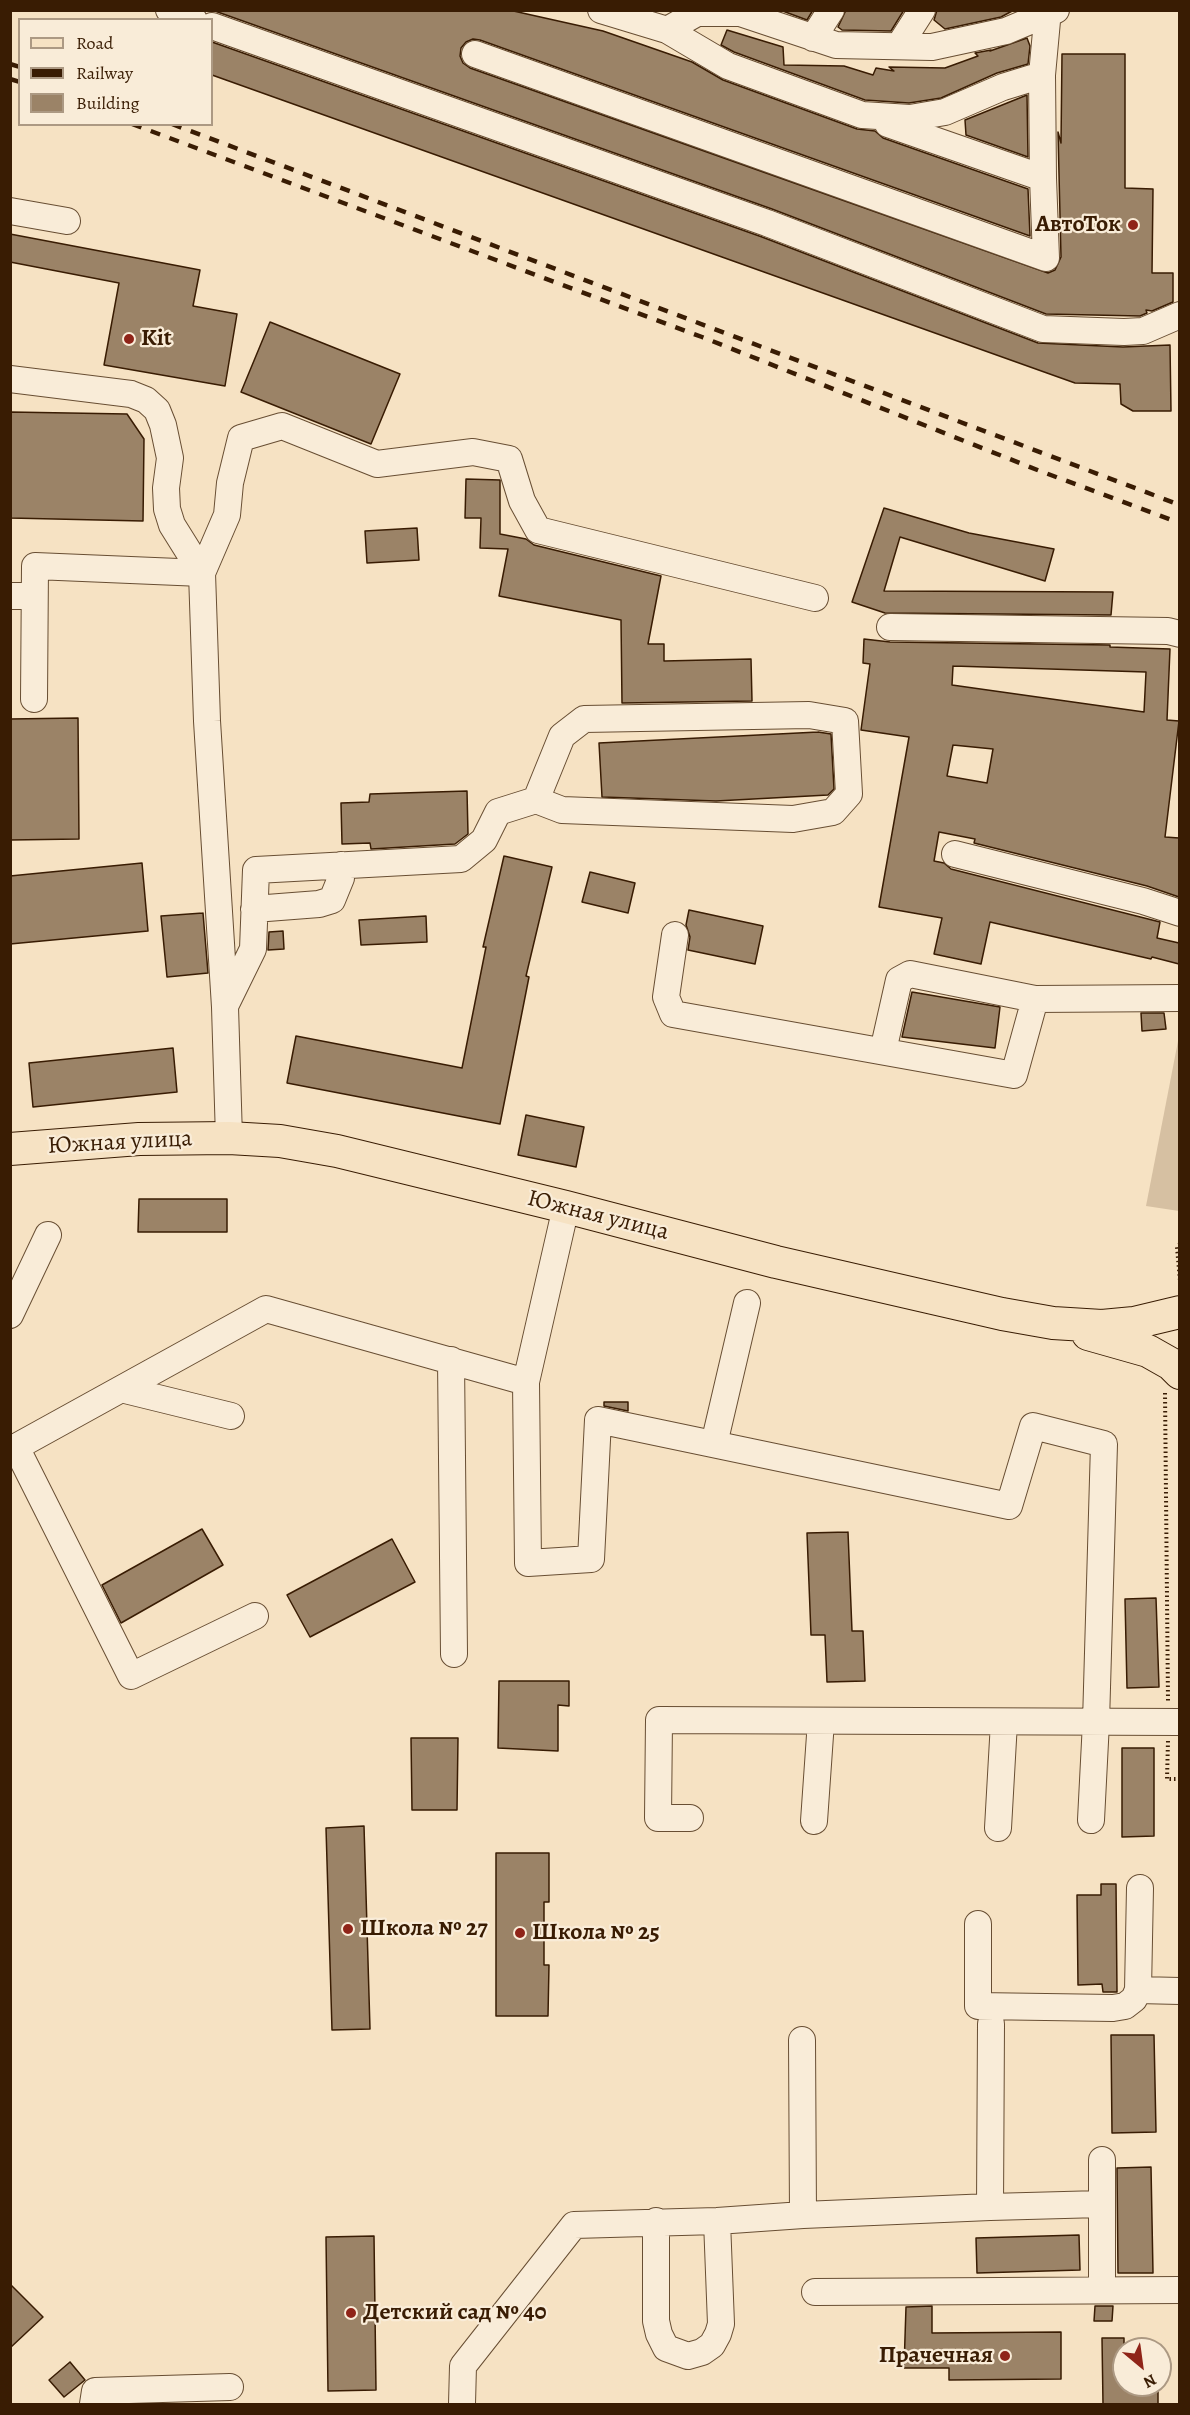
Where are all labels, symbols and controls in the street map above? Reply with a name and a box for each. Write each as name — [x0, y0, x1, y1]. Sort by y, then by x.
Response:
legend — [18, 18, 213, 126]
text: Road — [76, 31, 113, 55]
text: Railway — [76, 61, 133, 85]
text: Building — [76, 91, 140, 115]
place label: АвтоТок — [1035, 211, 1121, 239]
marker: АвтоТок — [1126, 218, 1140, 232]
place label: Kit — [141, 325, 172, 353]
marker: Kit — [122, 332, 136, 346]
street label: Южная улица — [47, 1125, 193, 1161]
street label: Южная улица — [524, 1185, 672, 1247]
place label: Школа № 27 — [360, 1915, 488, 1943]
place label: Школа № 25 — [532, 1919, 660, 1947]
marker: Школа № 27 — [341, 1922, 355, 1936]
marker: Школа № 25 — [513, 1926, 527, 1940]
place label: Детский сад № 40 — [363, 2299, 546, 2327]
marker: Детский сад № 40 — [344, 2306, 358, 2320]
north arrow — [1112, 2337, 1172, 2397]
place label: Прачечная — [879, 2342, 993, 2370]
marker: Прачечная — [998, 2349, 1012, 2363]
text: N — [1139, 2369, 1160, 2393]

